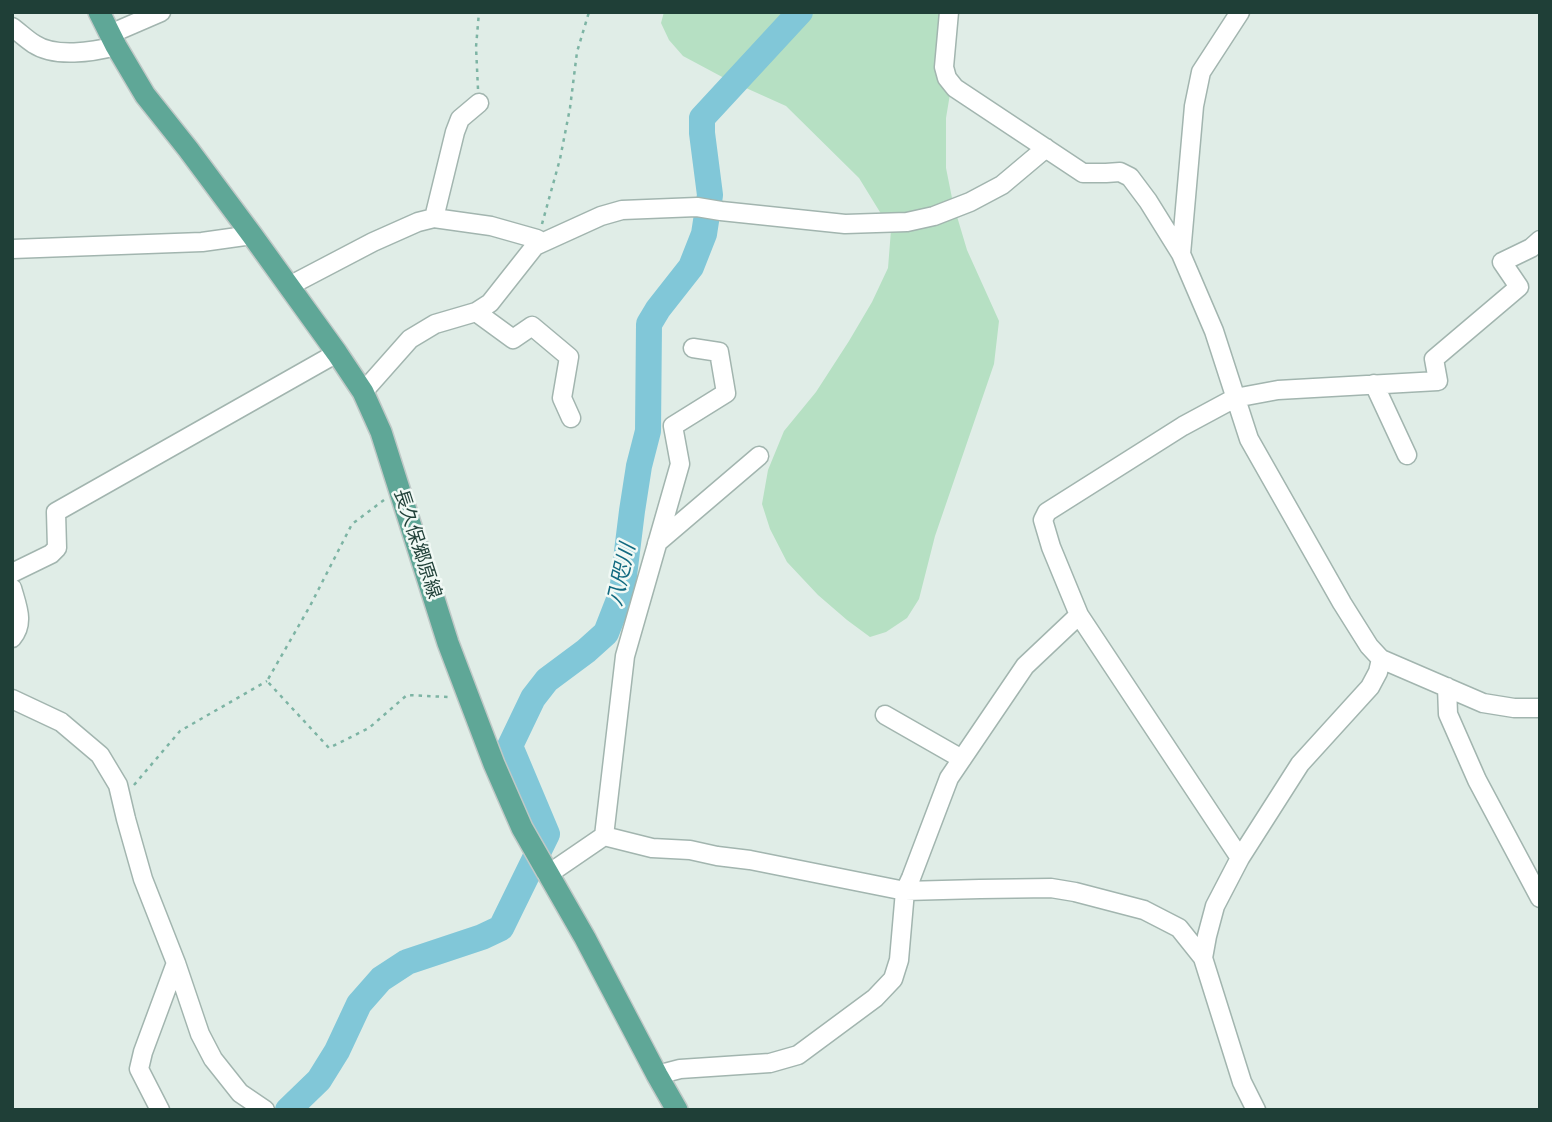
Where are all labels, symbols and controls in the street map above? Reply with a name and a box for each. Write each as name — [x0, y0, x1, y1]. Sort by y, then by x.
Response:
street label: 長久保郷原線 — [389, 486, 445, 602]
water label: 八咫川 — [603, 541, 641, 609]

